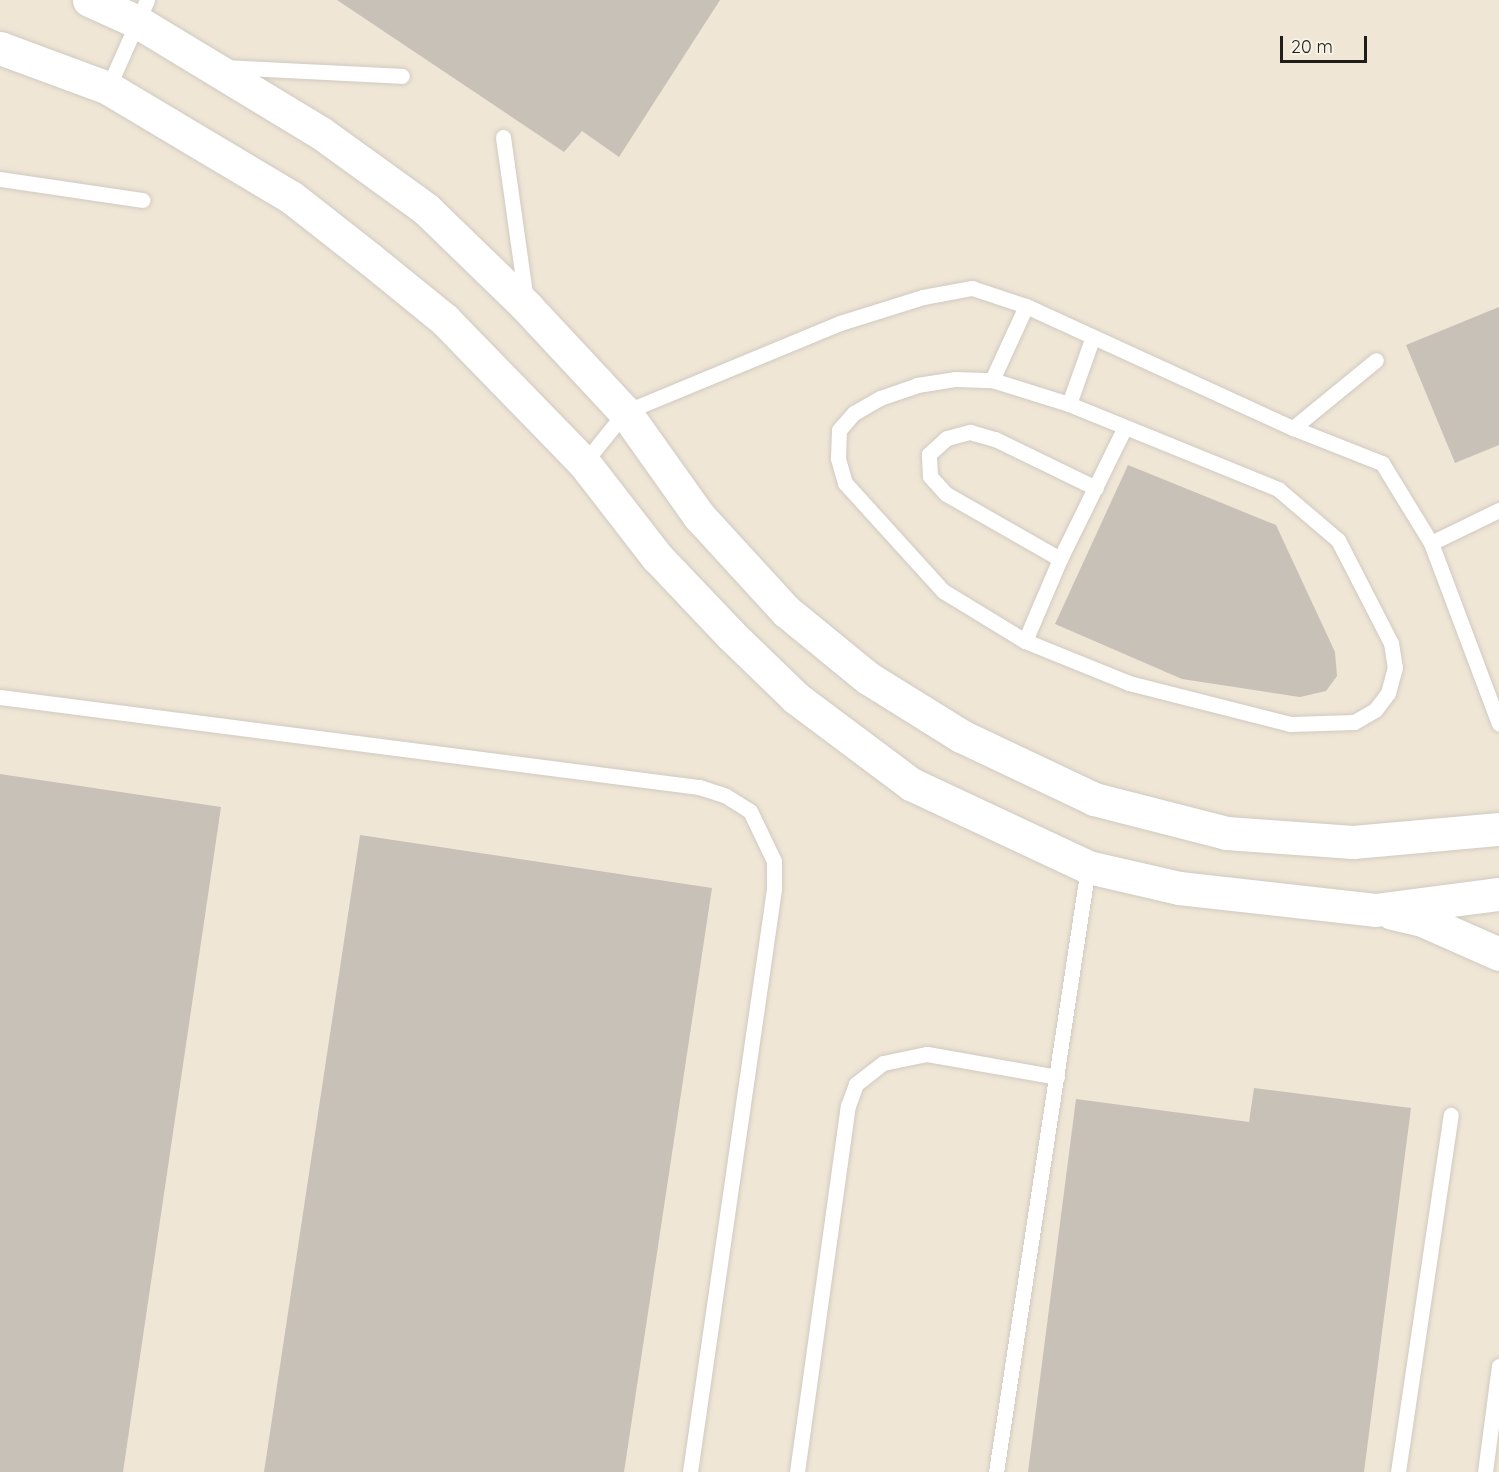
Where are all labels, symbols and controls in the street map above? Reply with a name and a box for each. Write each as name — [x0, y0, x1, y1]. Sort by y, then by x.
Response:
scale bar — [1283, 24, 1370, 62]
text: 20 m — [1291, 35, 1333, 58]

